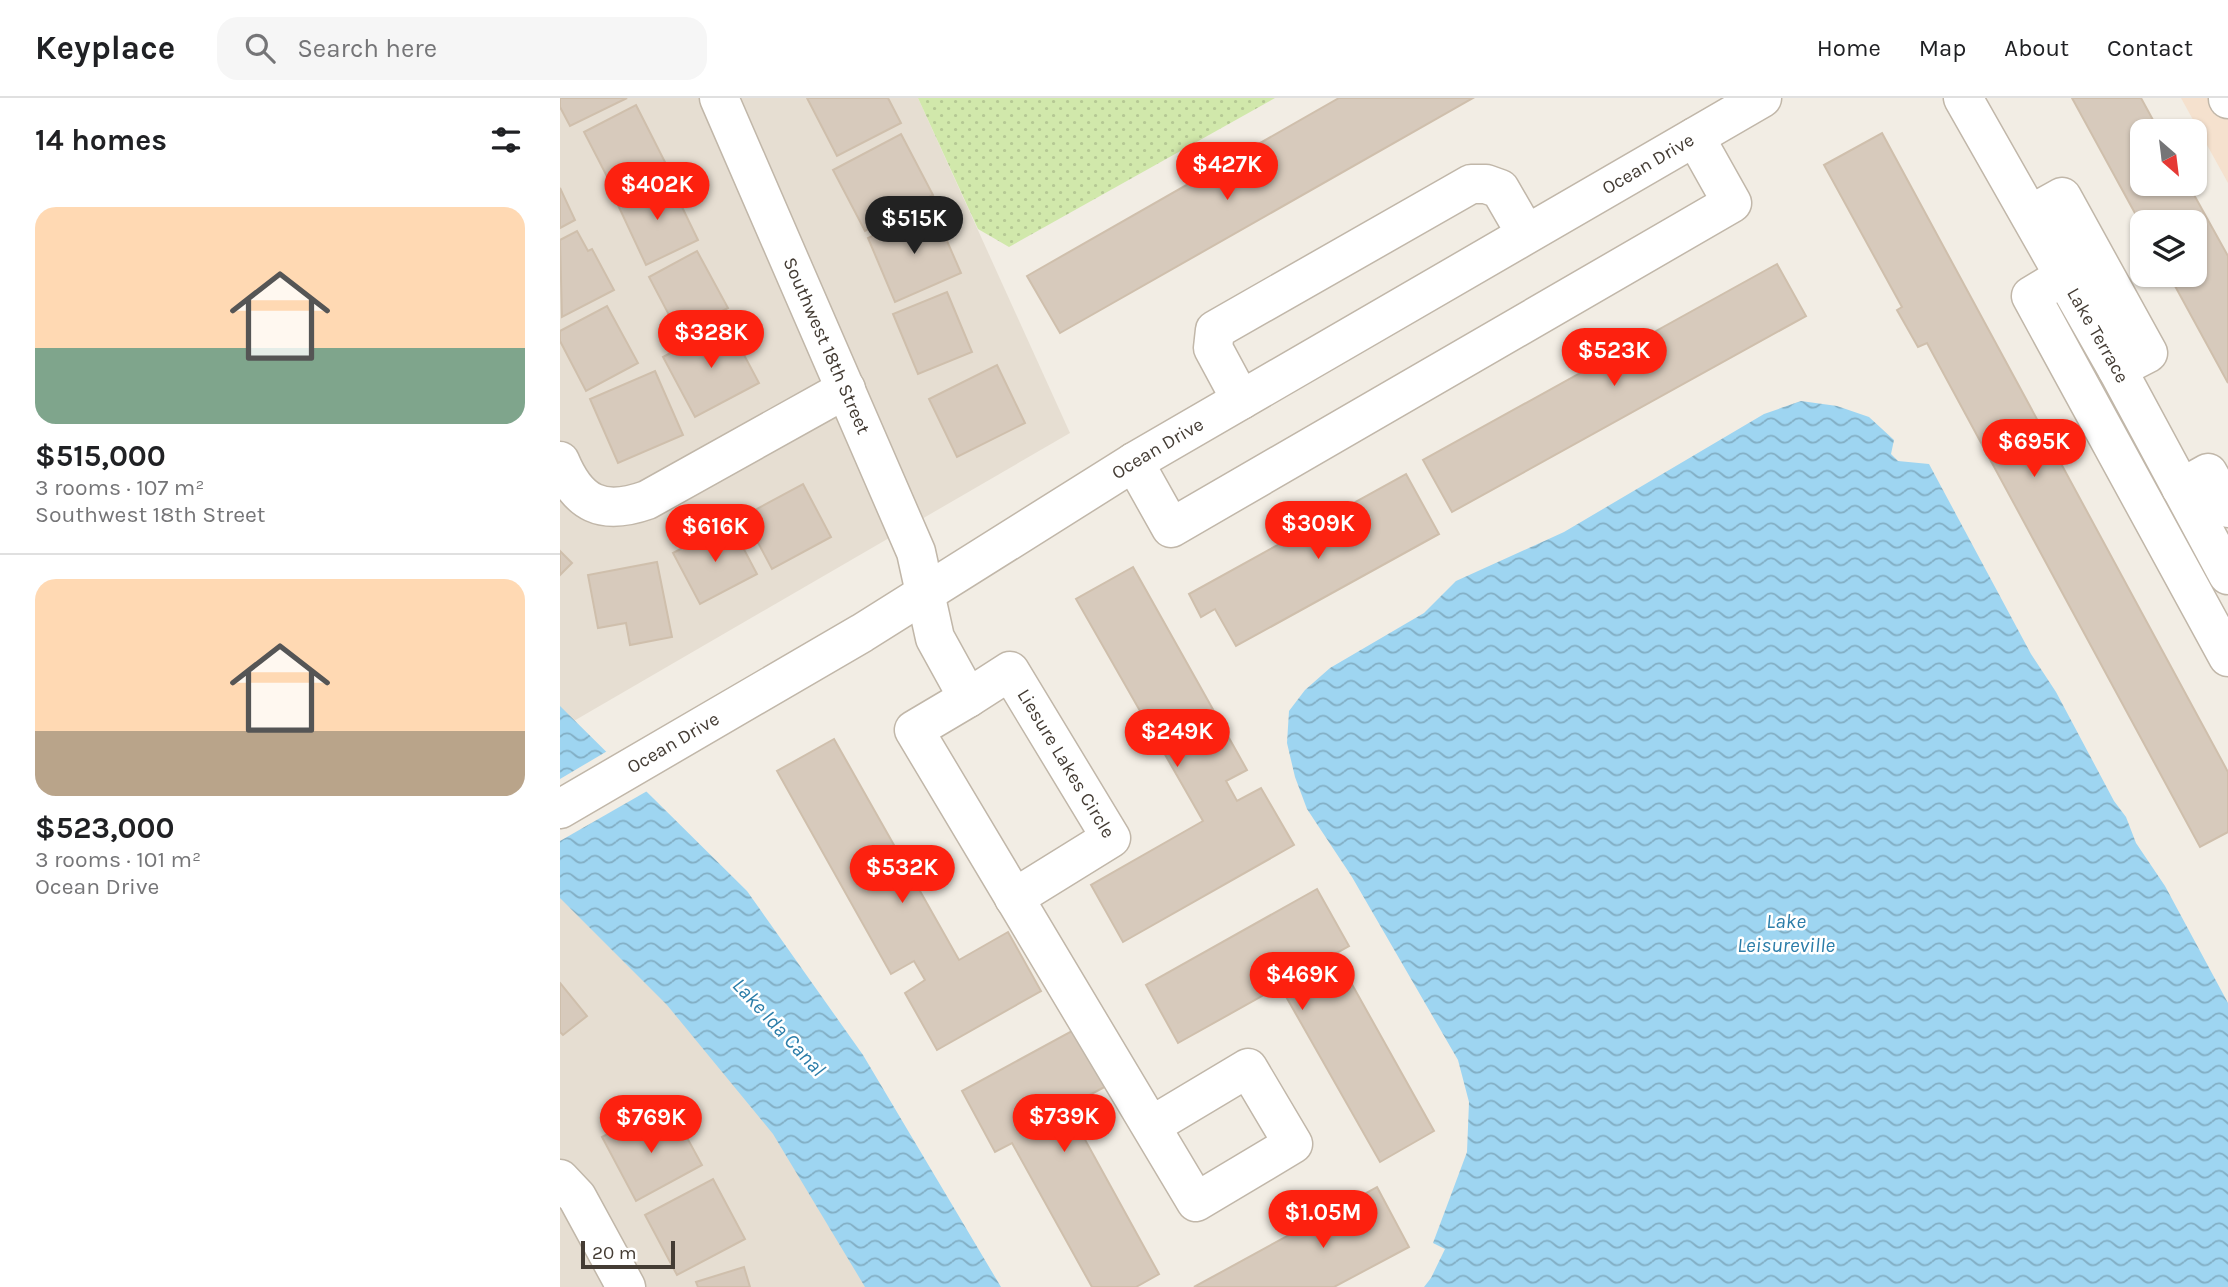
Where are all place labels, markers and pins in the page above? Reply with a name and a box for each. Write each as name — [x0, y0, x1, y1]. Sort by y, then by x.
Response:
pin: $427K — [1178, 142, 1276, 202]
pin: $402K — [608, 162, 706, 222]
pin: $515K — [865, 197, 963, 256]
pin: $328K — [662, 310, 760, 370]
pin: $523K — [1565, 328, 1663, 388]
pin: $695K — [1985, 420, 2083, 479]
pin: $309K — [1269, 502, 1367, 561]
pin: $616K — [666, 504, 764, 564]
pin: $249K — [1128, 710, 1226, 769]
pin: $532K — [853, 846, 951, 905]
pin: $469K — [1253, 953, 1351, 1012]
pin: $739K — [1015, 1094, 1113, 1154]
pin: $769K — [602, 1096, 700, 1155]
pin: $1.05M — [1266, 1190, 1380, 1250]

